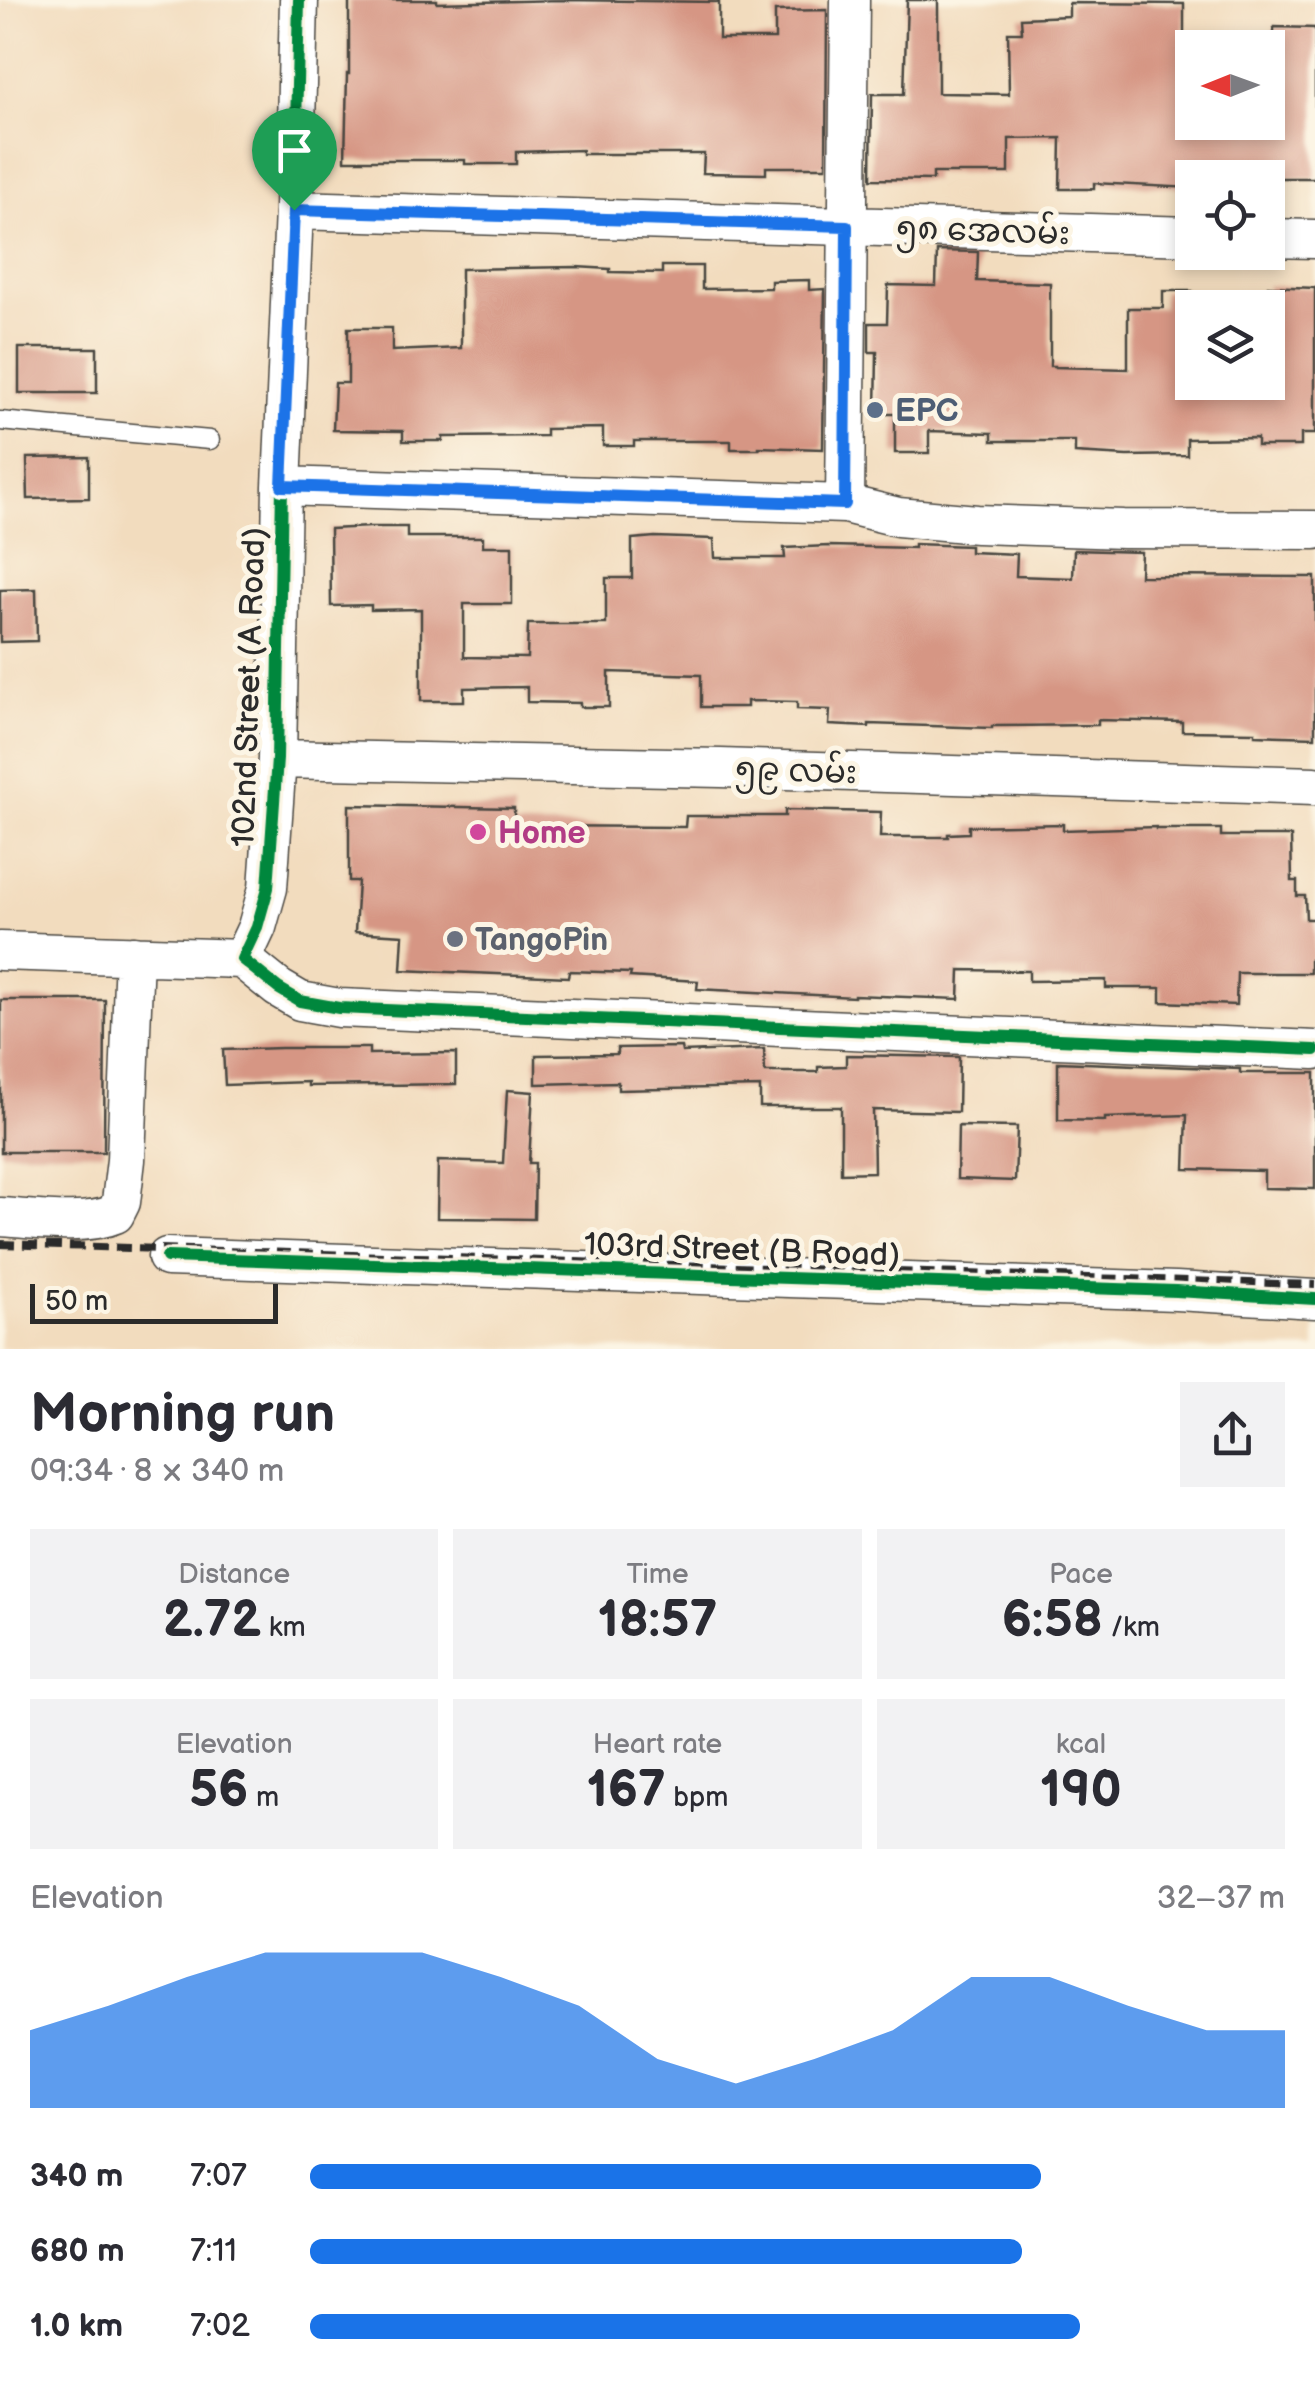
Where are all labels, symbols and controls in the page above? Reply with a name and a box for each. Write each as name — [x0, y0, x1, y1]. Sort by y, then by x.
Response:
north arrow — [1175, 30, 1285, 140]
map controls — [1175, 30, 1285, 400]
pin — [252, 108, 337, 211]
icon: arrive — [267, 123, 322, 178]
button: locate — [1175, 160, 1285, 270]
street label: ၅၈ အေလမ်း — [895, 204, 1071, 259]
button: layers — [1175, 290, 1285, 400]
place label: EPC — [895, 392, 959, 431]
marker: EPC — [864, 399, 886, 421]
street label: 102nd Street (A Road) — [224, 527, 275, 848]
street label: ၅၉ လမ်း — [734, 745, 858, 798]
place label: Home — [498, 814, 586, 853]
marker: Home — [467, 821, 489, 843]
place label: TangoPin — [475, 921, 608, 960]
marker: TangoPin — [444, 928, 466, 950]
street label: 103rd Street (B Road) — [583, 1225, 901, 1276]
scale bar — [30, 1279, 278, 1324]
text: 50 m — [45, 1285, 108, 1318]
text: Morning run — [30, 1381, 335, 1448]
button: share — [1180, 1382, 1285, 1487]
text: 09:34 · 8 × 340 m — [30, 1452, 284, 1491]
text: Distance — [178, 1558, 290, 1591]
text: Time — [626, 1558, 689, 1591]
text: Pace — [1049, 1558, 1113, 1591]
text: 2.72 — [163, 1591, 261, 1651]
text: 18:57 — [598, 1591, 717, 1651]
text: 6:58 — [1002, 1591, 1103, 1651]
text: km — [261, 1611, 306, 1644]
text: /km — [1103, 1611, 1160, 1644]
text: Elevation — [176, 1728, 293, 1761]
text: Heart rate — [593, 1728, 722, 1761]
text: kcal — [1056, 1728, 1106, 1761]
text: 56 — [189, 1761, 248, 1821]
text: 167 — [587, 1761, 666, 1821]
text: 190 — [1040, 1761, 1122, 1821]
text: m — [248, 1781, 279, 1814]
text: bpm — [666, 1781, 728, 1814]
text: Elevation — [30, 1879, 163, 1918]
text: 32–37 m — [1157, 1879, 1285, 1918]
text: 340 m — [30, 2157, 123, 2196]
text: 7:07 — [190, 2157, 247, 2196]
text: 680 m — [30, 2232, 125, 2271]
text: 7:11 — [190, 2232, 237, 2271]
text: 1.0 km — [30, 2307, 123, 2346]
text: 7:02 — [190, 2307, 250, 2346]

